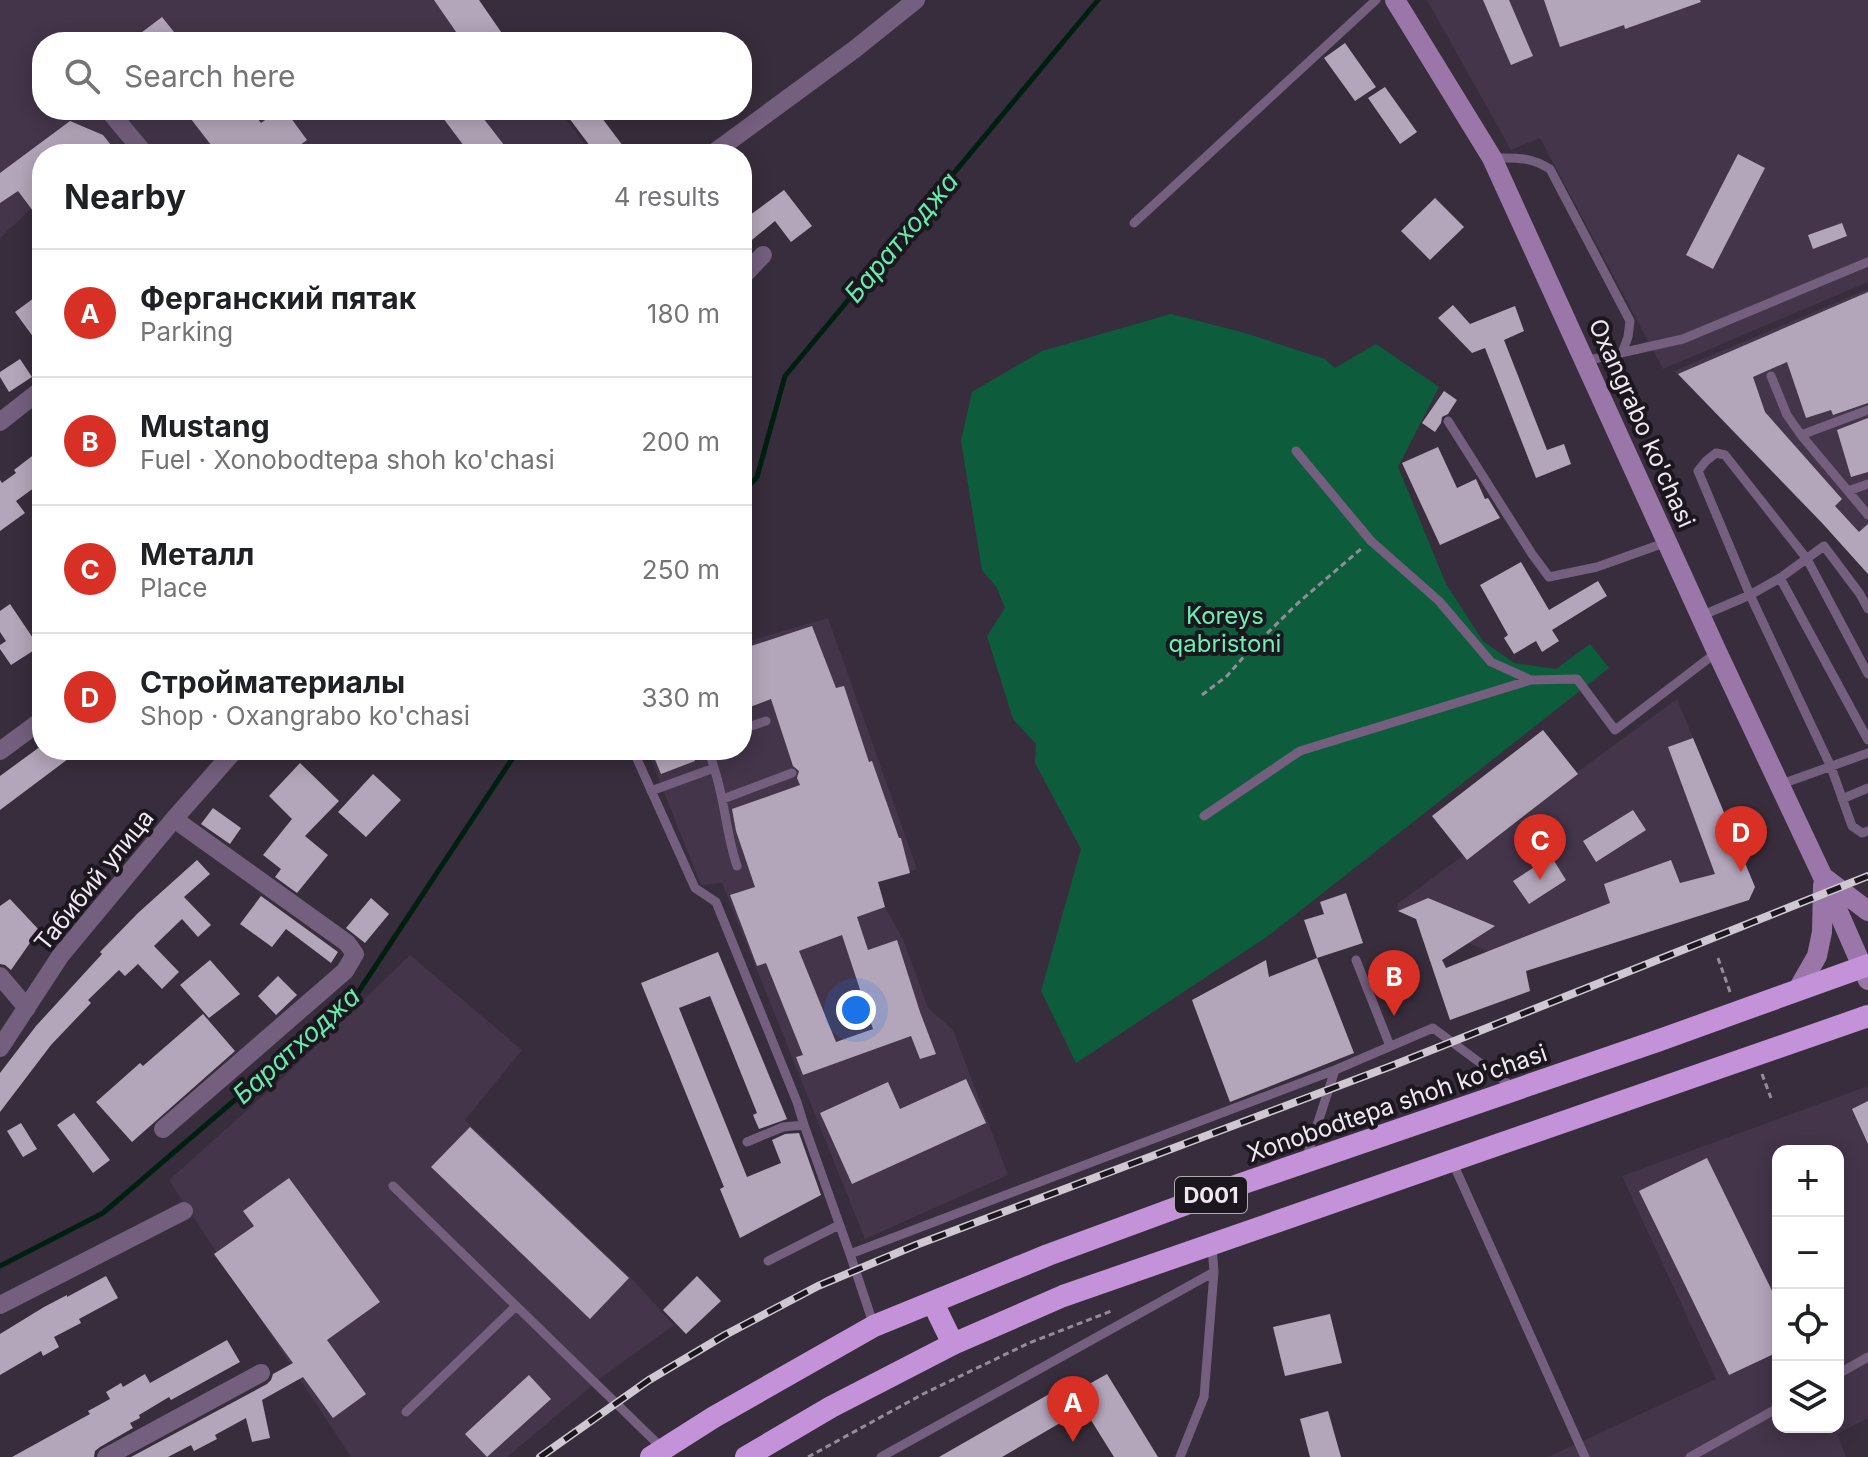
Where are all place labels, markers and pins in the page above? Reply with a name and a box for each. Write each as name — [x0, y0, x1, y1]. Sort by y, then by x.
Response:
pin: D — [1715, 806, 1767, 872]
pin: C — [1514, 814, 1566, 880]
pin: B — [1368, 950, 1420, 1016]
pin: A — [1047, 1376, 1099, 1442]

